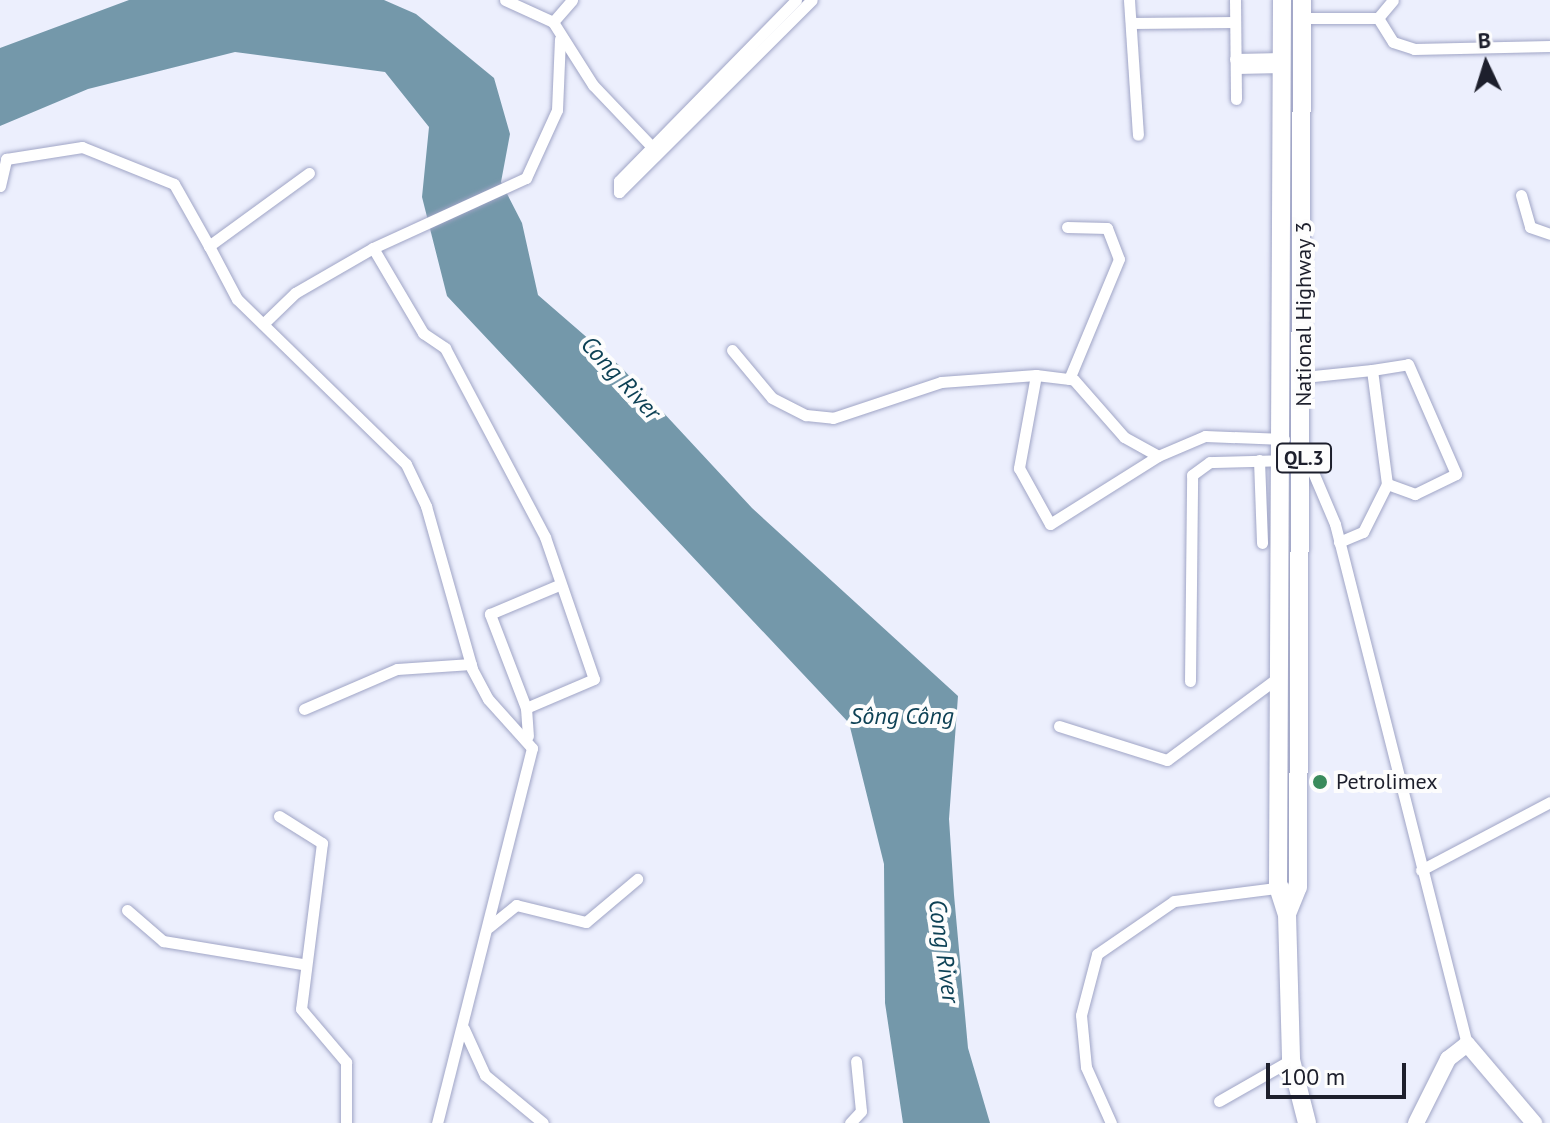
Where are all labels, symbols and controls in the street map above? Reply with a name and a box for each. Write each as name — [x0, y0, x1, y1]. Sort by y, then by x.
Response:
north arrow — [1446, 24, 1526, 104]
text: B — [1477, 26, 1492, 54]
street label: National Highway 3 — [1291, 221, 1317, 407]
water label: Cong River — [575, 330, 667, 426]
road number: QL.3 — [1276, 442, 1332, 474]
water label: Sông Công — [850, 702, 954, 730]
place label: Petrolimex — [1336, 769, 1438, 795]
marker: Petrolimex — [1311, 773, 1329, 791]
water label: Cong River — [923, 898, 965, 1004]
scale bar — [1270, 1047, 1410, 1097]
text: 100 m — [1280, 1061, 1345, 1092]

